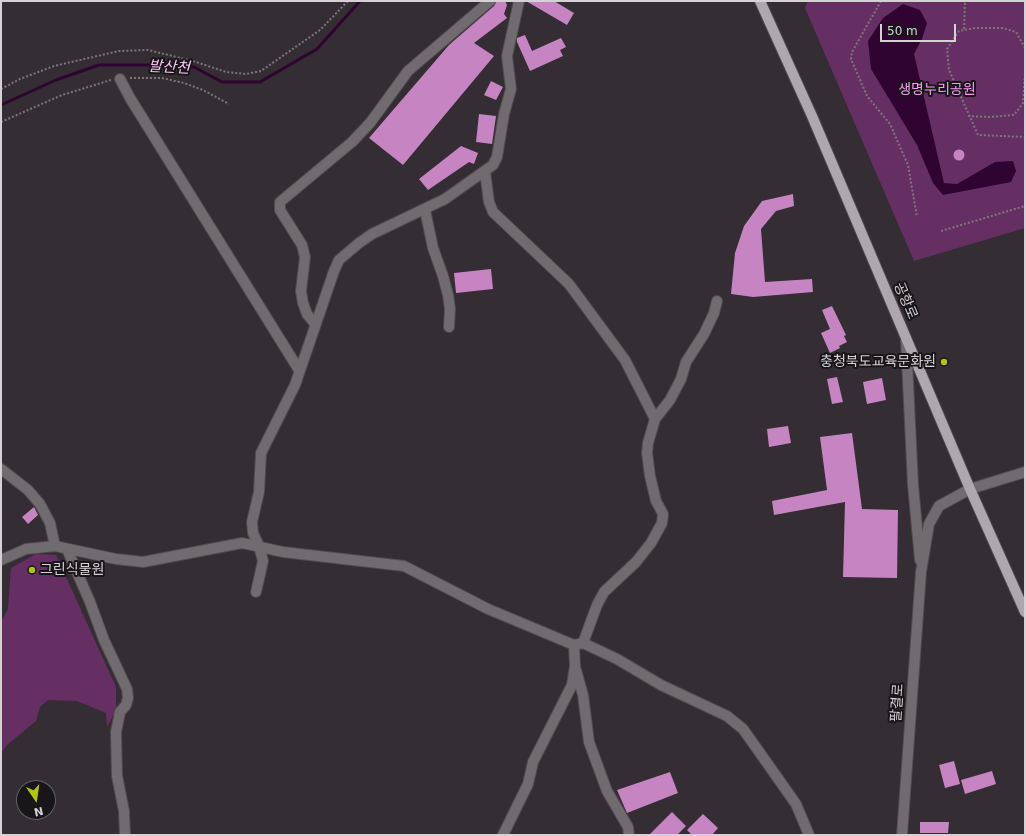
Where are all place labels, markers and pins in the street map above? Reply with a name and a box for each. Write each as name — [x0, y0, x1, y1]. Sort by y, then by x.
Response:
place label: 충청북도교육문화원 — [820, 354, 936, 370]
marker: 충청북도교육문화원 — [939, 357, 949, 367]
place label: 그린식물원 — [40, 562, 104, 578]
marker: 그린식물원 — [27, 565, 37, 575]

